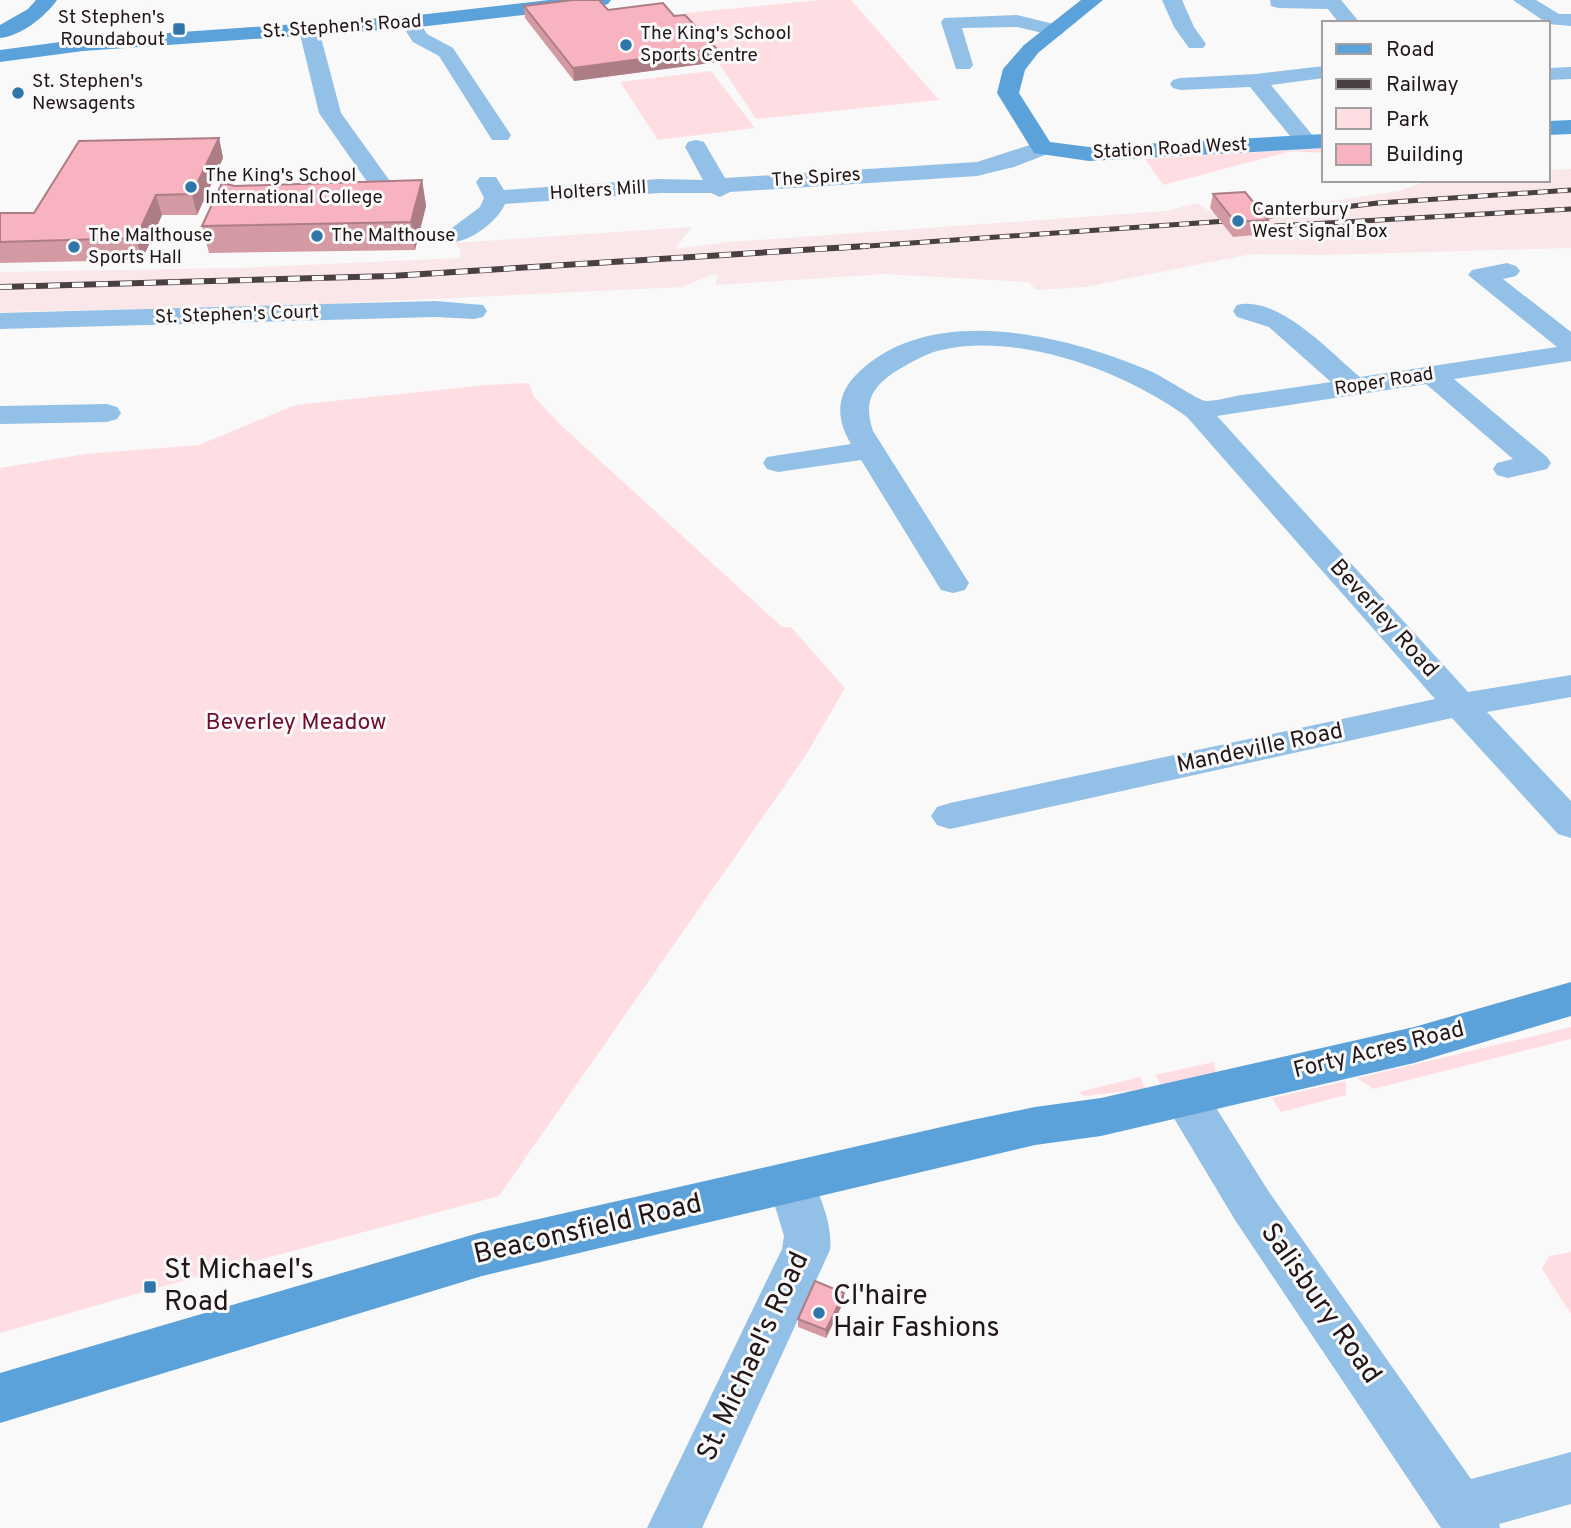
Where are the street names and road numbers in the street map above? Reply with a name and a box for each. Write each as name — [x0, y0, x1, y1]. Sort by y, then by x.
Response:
street label: St. Stephen's Road — [262, 9, 422, 45]
street label: Station Road West — [1092, 133, 1248, 165]
street label: The Spires — [770, 163, 862, 193]
street label: Holters Mill — [549, 176, 647, 206]
street label: St. Stephen's Court — [154, 300, 320, 330]
street label: Roper Road — [1333, 362, 1435, 402]
street label: Beverley Road — [1322, 554, 1444, 684]
street label: Mandeville Road — [1174, 717, 1346, 781]
street label: Forty Acres Road — [1291, 1016, 1467, 1086]
street label: Beaconsfield Road — [470, 1186, 706, 1274]
street label: Salisbury Road — [1251, 1217, 1389, 1391]
street label: St. Michael's Road — [690, 1247, 818, 1467]

